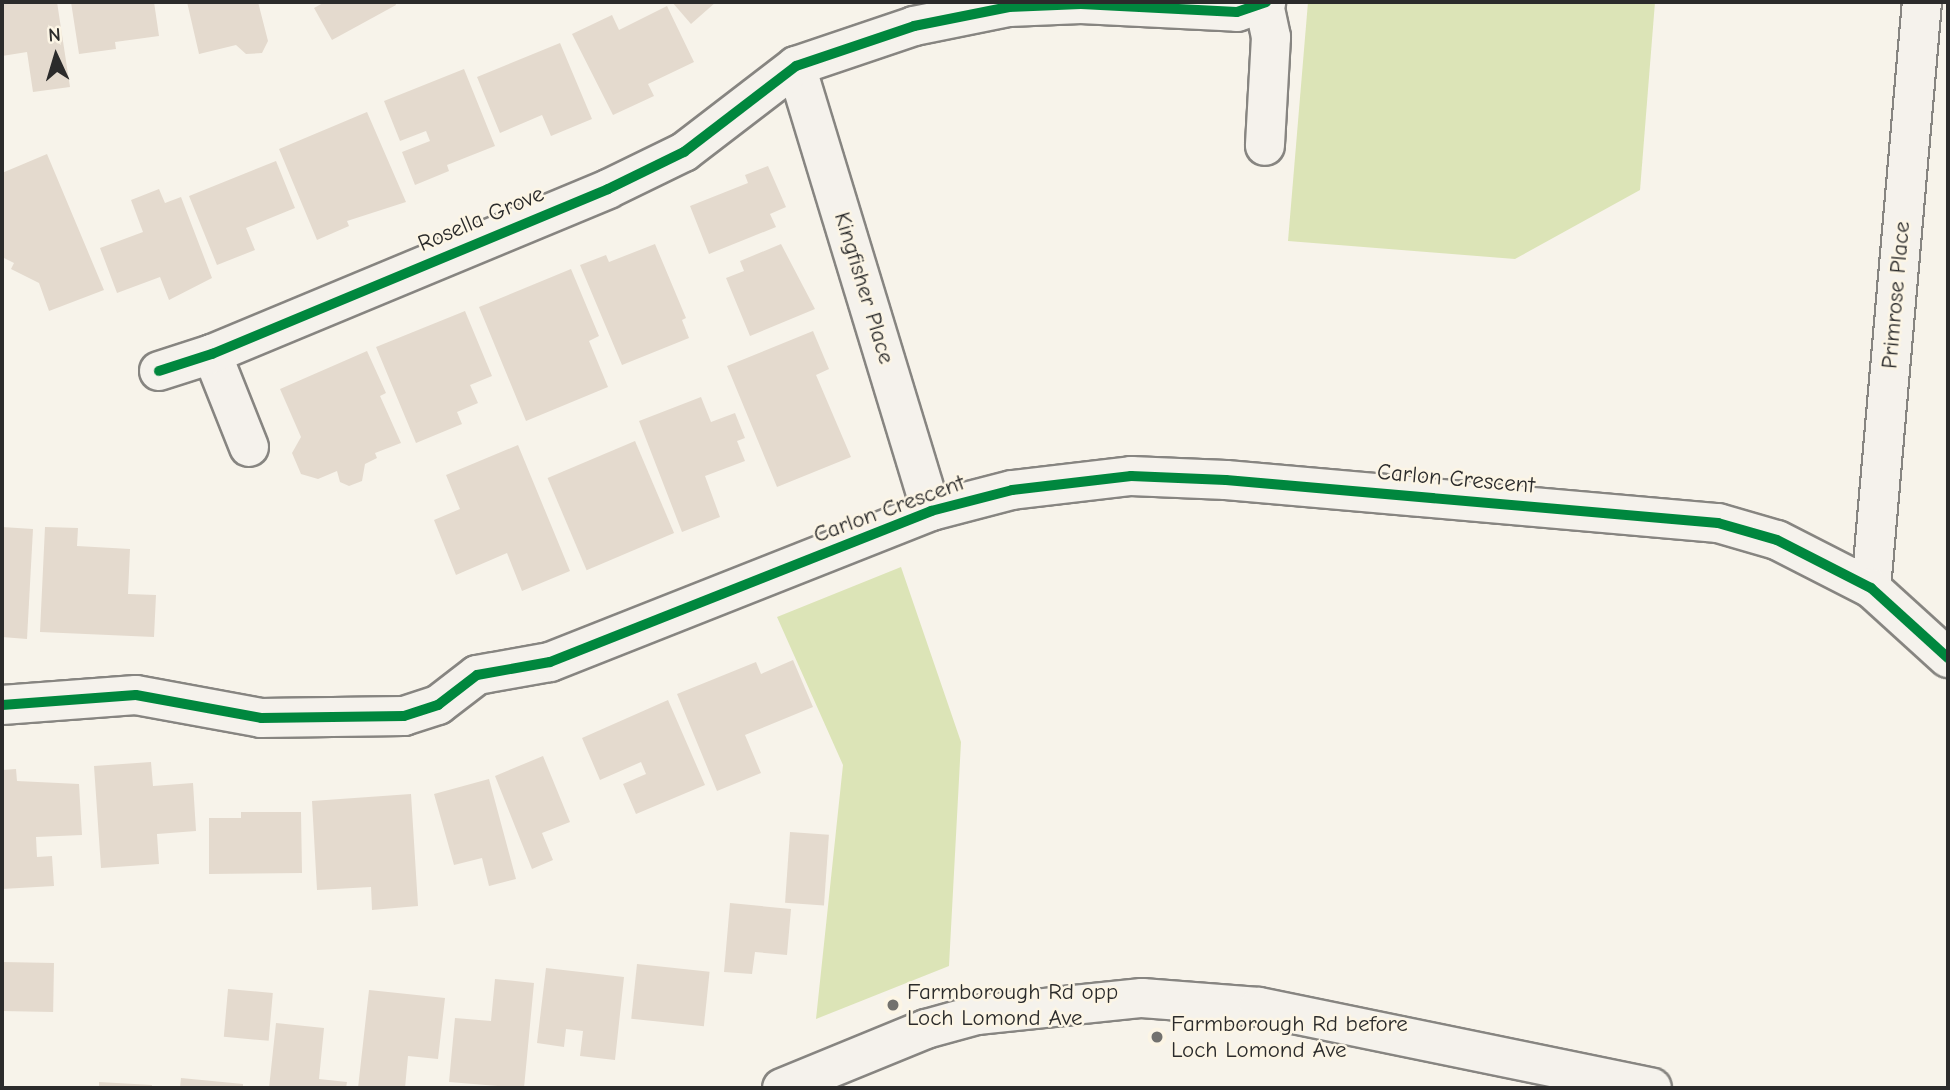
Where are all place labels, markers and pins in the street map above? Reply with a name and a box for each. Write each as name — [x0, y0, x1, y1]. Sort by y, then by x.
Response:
place label: Farmborough Rd opp Loch Lomond Ave — [907, 978, 1118, 1032]
marker: Farmborough Rd opp Loch Lomond Ave — [885, 997, 901, 1013]
place label: Farmborough Rd before Loch Lomond Ave — [1171, 1010, 1408, 1064]
marker: Farmborough Rd before Loch Lomond Ave — [1149, 1029, 1165, 1045]

